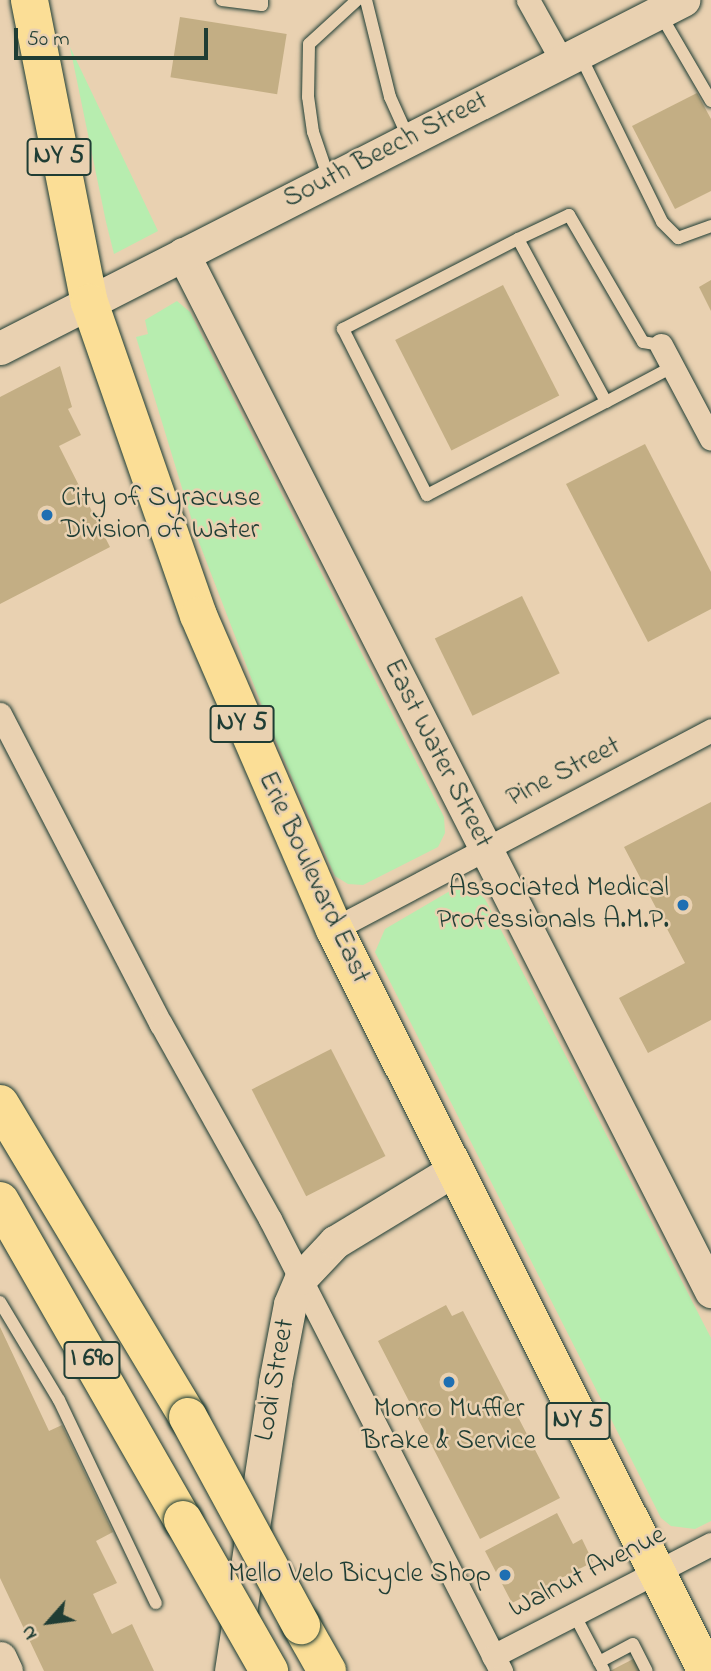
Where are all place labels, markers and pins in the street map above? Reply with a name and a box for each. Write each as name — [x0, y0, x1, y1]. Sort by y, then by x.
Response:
place label: City of Syracuse Division of Water — [61, 482, 260, 548]
marker: City of Syracuse Division of Water — [39, 507, 55, 523]
place label: Associated Medical Professionals A.M.P. — [437, 872, 669, 938]
marker: Associated Medical Professionals A.M.P. — [675, 897, 691, 913]
marker: Monro Muffler Brake & Service — [441, 1374, 457, 1390]
place label: Monro Muffler Brake & Service — [362, 1393, 536, 1459]
place label: Mello Velo Bicycle Shop — [228, 1558, 491, 1592]
marker: Mello Velo Bicycle Shop — [497, 1567, 513, 1583]

